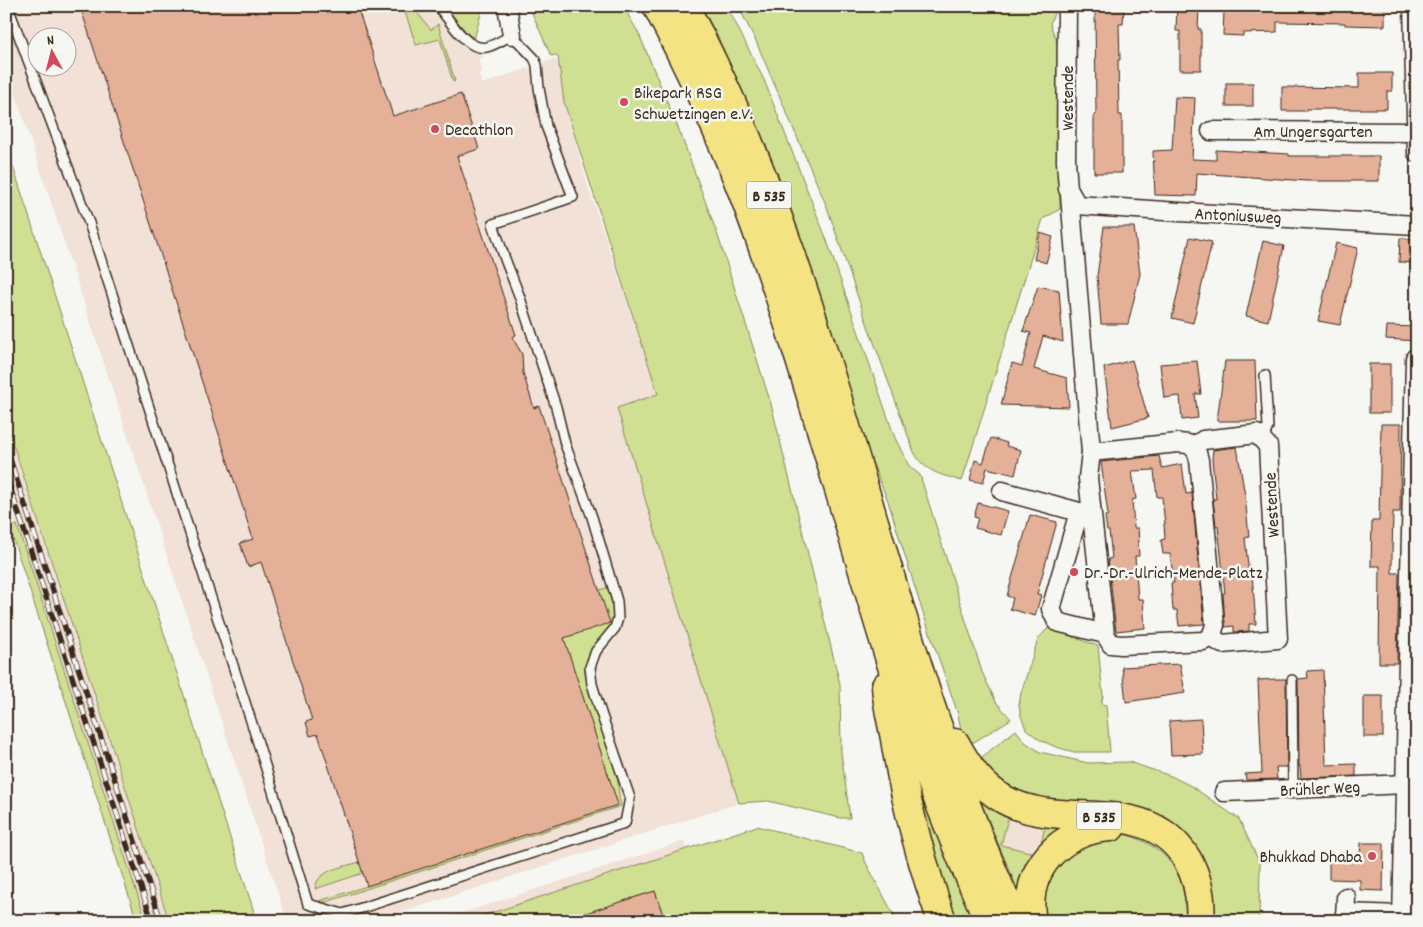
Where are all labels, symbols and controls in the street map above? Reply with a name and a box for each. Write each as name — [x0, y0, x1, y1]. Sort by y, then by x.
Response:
north arrow — [28, 28, 78, 78]
text: N — [46, 31, 55, 51]
street label: Westende — [1057, 65, 1082, 131]
place label: Bikepark RSG Schwetzingen e.V. — [634, 82, 753, 128]
marker: Bikepark RSG Schwetzingen e.V. — [618, 96, 630, 108]
place label: Decathlon — [445, 119, 513, 144]
street label: Am Ungersgarten — [1253, 121, 1373, 146]
marker: Decathlon — [429, 123, 441, 135]
road number: B 535 — [746, 182, 792, 208]
street label: Antoniusweg — [1194, 203, 1282, 232]
street label: Westende — [1259, 472, 1288, 538]
place label: Dr.-Dr.-Ulrich-Mende-Platz — [1084, 562, 1263, 587]
marker: Dr.-Dr.-Ulrich-Mende-Platz — [1068, 566, 1080, 578]
street label: Brühler Weg — [1279, 776, 1361, 805]
road number: B 535 — [1076, 802, 1122, 829]
place label: Bhukkad Dhaba — [1259, 846, 1363, 871]
marker: Bhukkad Dhaba — [1366, 850, 1378, 862]

